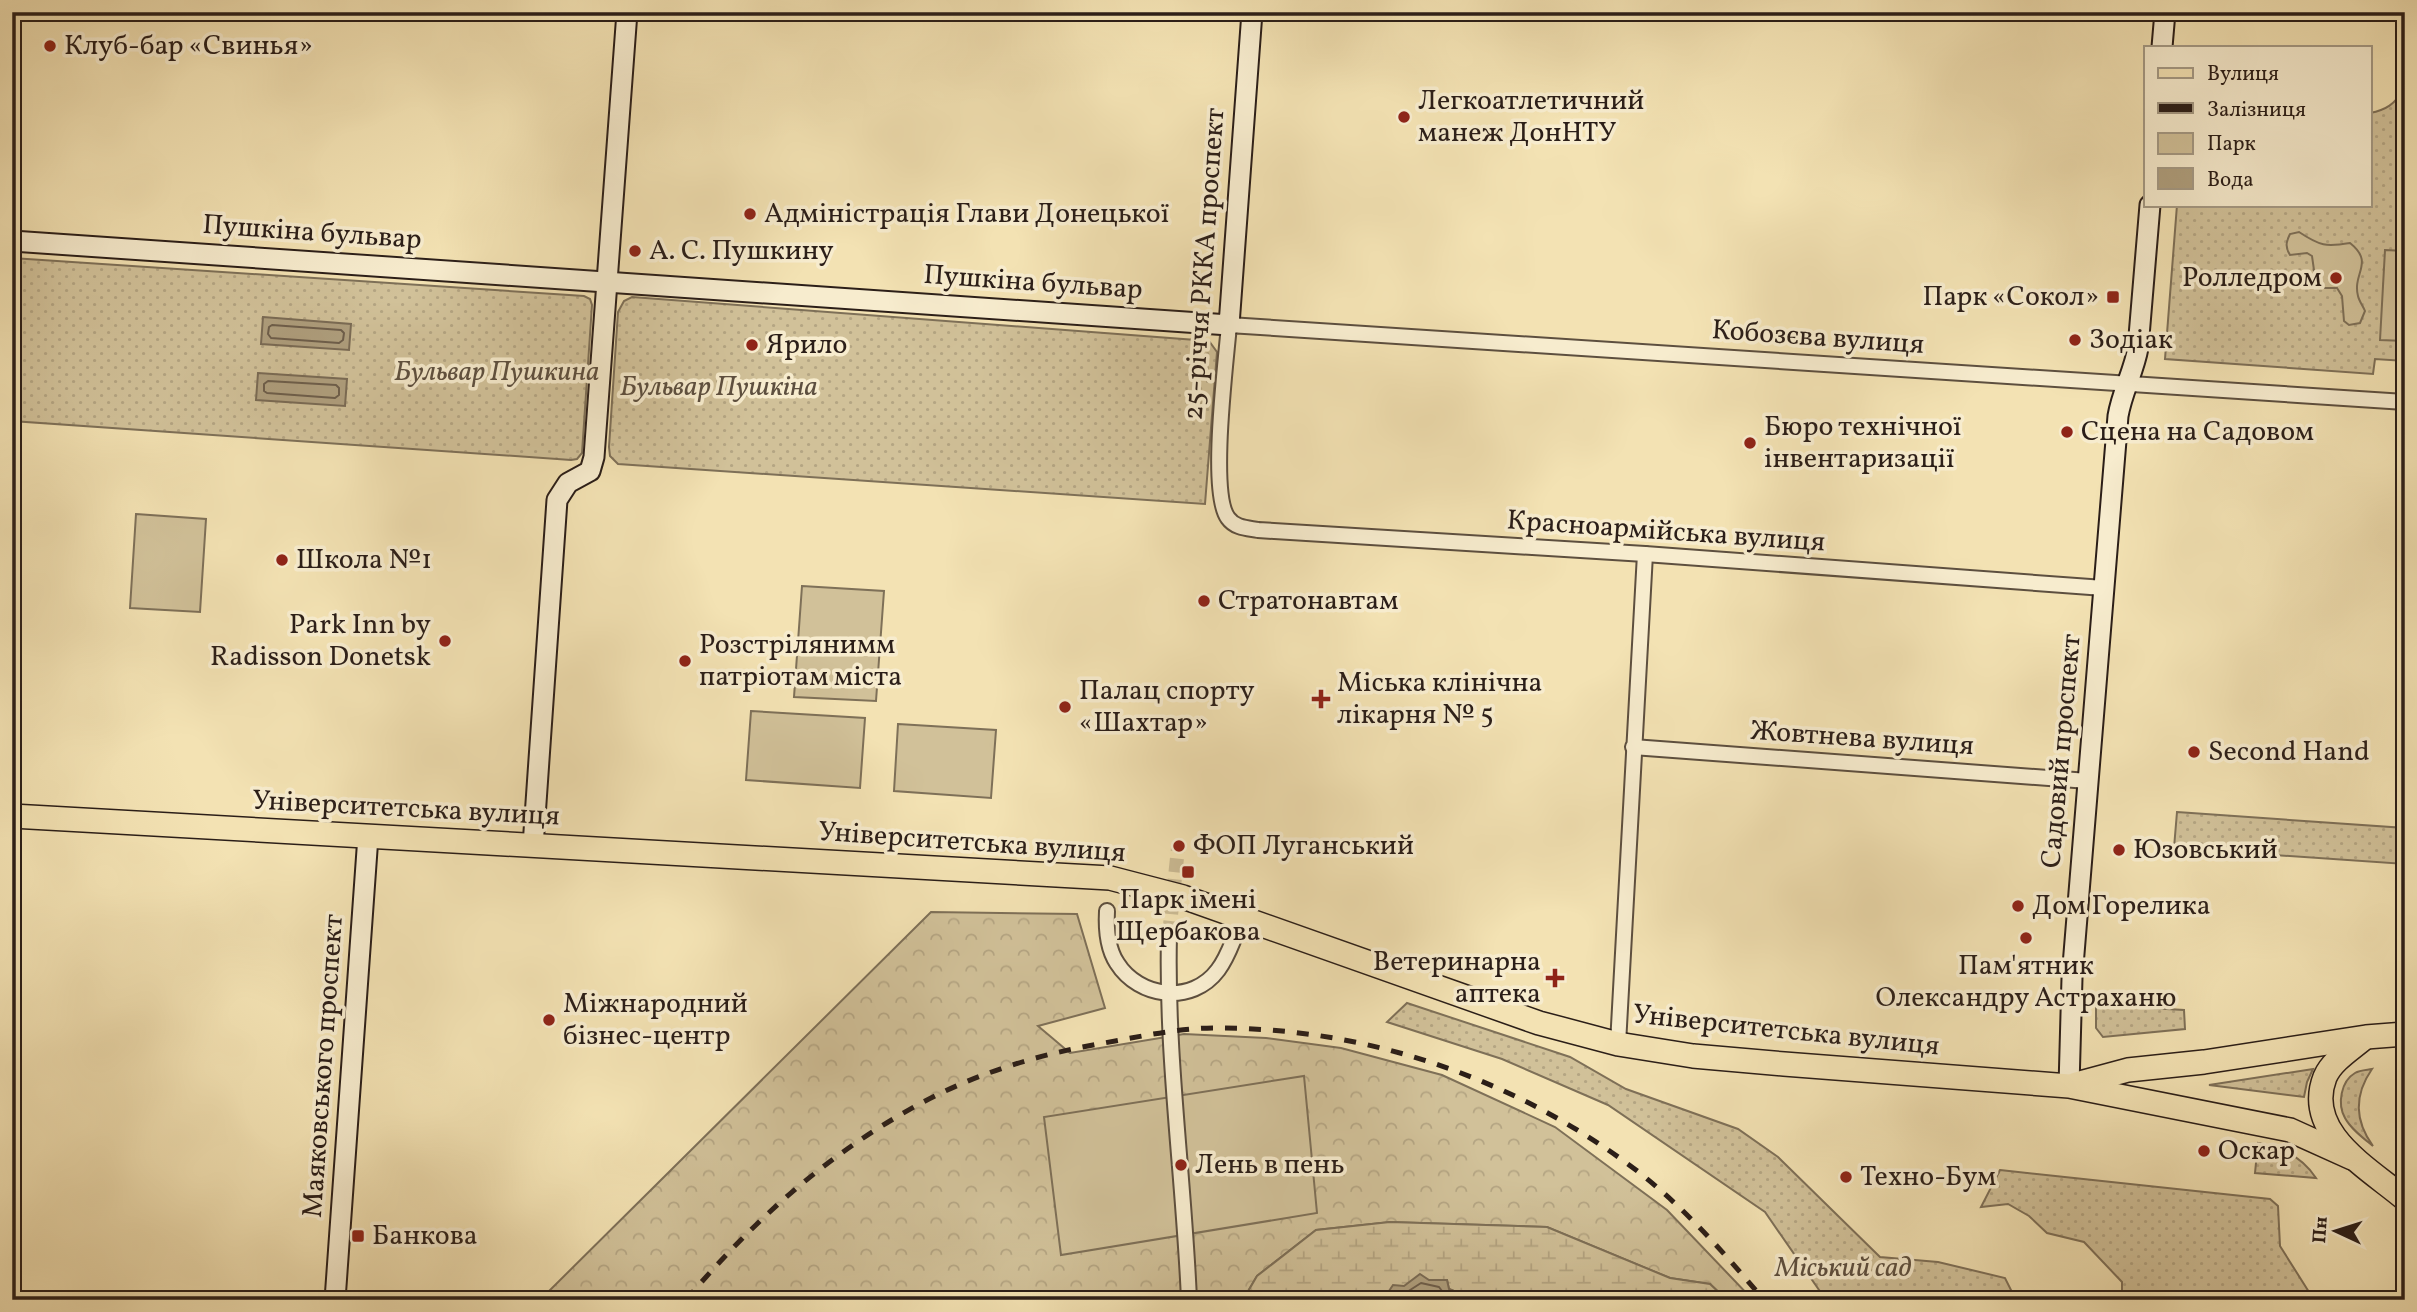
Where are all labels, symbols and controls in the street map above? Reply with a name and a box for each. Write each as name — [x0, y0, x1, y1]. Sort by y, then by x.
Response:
place label: Клуб-бар «Свинья» — [64, 27, 313, 66]
marker: Клуб-бар «Свинья» — [42, 38, 58, 54]
legend — [2144, 46, 2372, 206]
text: Вулиця — [2207, 60, 2279, 89]
place label: Легкоатлетичний манеж ДонНТУ — [1418, 82, 1644, 153]
text: Залізниця — [2207, 96, 2306, 125]
street label: 25-річчя РККА проспект — [1175, 106, 1235, 422]
marker: Легкоатлетичний манеж ДонНТУ — [1396, 109, 1412, 125]
text: Парк — [2207, 130, 2256, 159]
text: Вода — [2207, 166, 2254, 195]
place label: Адміністрація Глави Донецької — [764, 195, 1169, 234]
street label: Пушкіна бульвар — [201, 206, 423, 260]
marker: Адміністрація Глави Донецької — [742, 206, 758, 222]
place label: А. С. Пушкину — [649, 232, 834, 271]
marker: А. С. Пушкину — [627, 243, 643, 259]
street label: Пушкіна бульвар — [922, 256, 1144, 310]
place label: Ролледром — [2182, 259, 2322, 298]
marker: Ролледром — [2328, 270, 2344, 286]
place label: Парк «Сокол» — [1922, 278, 2099, 317]
marker: Парк «Сокол» — [2105, 289, 2121, 305]
street label: Кобозєва вулиця — [1711, 311, 1925, 365]
place label: Зодіак — [2089, 321, 2173, 360]
place label: Ярило — [766, 326, 847, 365]
marker: Зодіак — [2067, 332, 2083, 348]
marker: Ярило — [744, 337, 760, 353]
park label: Бульвар Пушкина — [395, 353, 599, 392]
park label: Бульвар Пушкіна — [620, 368, 818, 407]
place label: Бюро технічної інвентаризації — [1764, 408, 1961, 479]
place label: Сцена на Садовом — [2081, 413, 2314, 452]
marker: Сцена на Садовом — [2059, 424, 2075, 440]
marker: Бюро технічної інвентаризації — [1742, 435, 1758, 451]
street label: Красноармійська вулиця — [1505, 501, 1827, 563]
place label: Школа №1 — [296, 541, 432, 580]
marker: Школа №1 — [274, 552, 290, 568]
place label: Стратонавтам — [1218, 582, 1398, 621]
marker: Стратонавтам — [1196, 593, 1212, 609]
place label: Park Inn by Radisson Donetsk — [210, 606, 431, 677]
place label: Розстрілянимм патріотам міста — [699, 626, 902, 697]
street label: Садовий проспект — [2032, 632, 2092, 870]
marker: Park Inn by Radisson Donetsk — [437, 633, 453, 649]
marker: Розстрілянимм патріотам міста — [677, 653, 693, 669]
place label: Міська клінічна лікарня № 5 — [1337, 664, 1543, 735]
place label: Палац спорту «Шахтар» — [1079, 672, 1255, 743]
marker: Міська клінічна лікарня № 5 — [1311, 689, 1331, 709]
marker: Палац спорту «Шахтар» — [1057, 699, 1073, 715]
street label: Жовтнева вулиця — [1749, 712, 1975, 766]
place label: Second Hand — [2208, 733, 2370, 772]
marker: Second Hand — [2186, 744, 2202, 760]
street label: Університетська вулиця — [251, 781, 561, 837]
street label: Університетська вулиця — [817, 813, 1127, 873]
place label: ФОП Луганський — [1193, 827, 1414, 866]
place label: Юзовський — [2133, 831, 2278, 870]
marker: ФОП Луганський — [1171, 838, 1187, 854]
marker: Юзовський — [2111, 842, 2127, 858]
marker: Парк імені Щербакова — [1180, 864, 1196, 880]
place label: Парк імені Щербакова — [1115, 881, 1261, 952]
place label: Дом Горелика — [2032, 887, 2211, 926]
marker: Дом Горелика — [2010, 898, 2026, 914]
street label: Маяковського проспект — [294, 913, 354, 1219]
marker: Пам'ятник Олександру Астраханю — [2018, 930, 2034, 946]
place label: Ветеринарна аптека — [1373, 943, 1541, 1014]
place label: Пам'ятник Олександру Астраханю — [1876, 947, 2176, 1018]
marker: Ветеринарна аптека — [1547, 970, 1563, 986]
place label: Міжнародний бізнес-центр — [563, 985, 748, 1056]
street label: Університетська вулиця — [1631, 996, 1941, 1066]
marker: Міжнародний бізнес-центр — [541, 1012, 557, 1028]
place label: Оскар — [2218, 1132, 2295, 1171]
marker: Оскар — [2196, 1143, 2212, 1159]
place label: Лень в пень — [1195, 1146, 1345, 1185]
marker: Лень в пень — [1173, 1157, 1189, 1173]
place label: Техно-Бум — [1860, 1158, 1996, 1197]
marker: Техно-Бум — [1838, 1169, 1854, 1185]
north arrow — [2302, 1196, 2372, 1266]
text: Пн — [2307, 1216, 2335, 1244]
place label: Банкова — [372, 1217, 478, 1256]
marker: Банкова — [350, 1228, 366, 1244]
park label: Міський сад — [1774, 1249, 1911, 1288]

